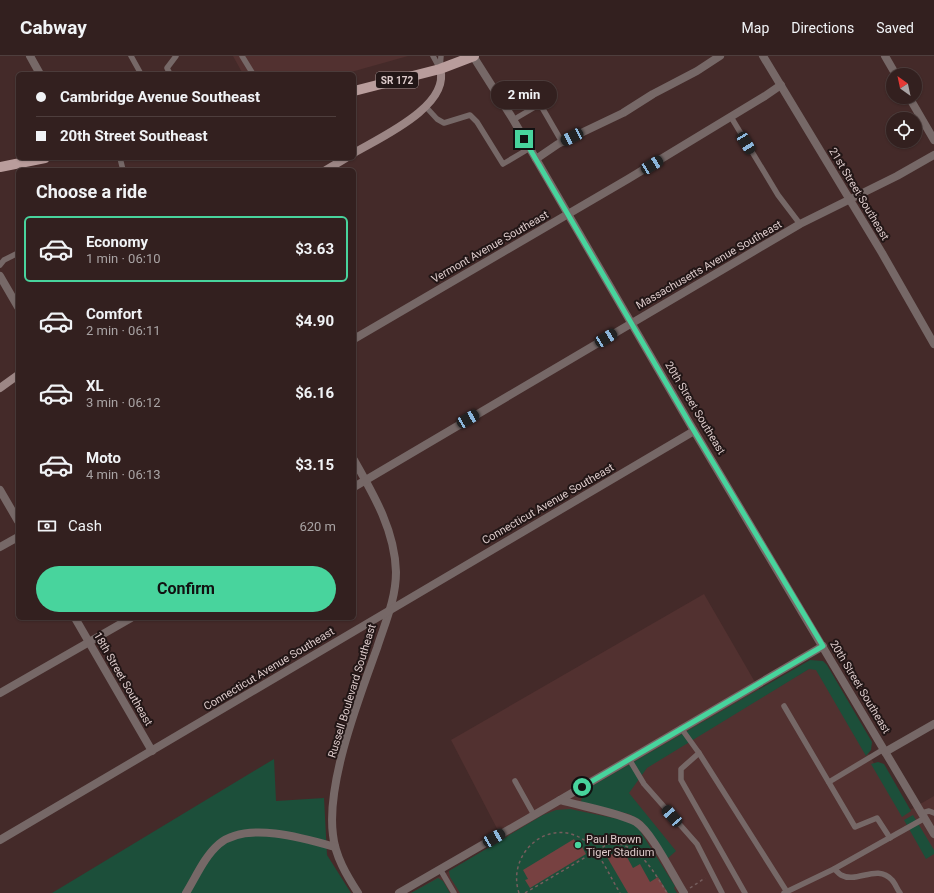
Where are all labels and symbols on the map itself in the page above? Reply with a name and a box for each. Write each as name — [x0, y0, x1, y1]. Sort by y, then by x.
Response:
north arrow — [886, 68, 922, 104]
road number: SR 172 — [376, 72, 418, 88]
callout: 2 min — [491, 81, 557, 109]
car — [559, 126, 585, 148]
route end — [515, 130, 533, 148]
car — [735, 130, 757, 156]
street label: 21st Street Southeast — [826, 145, 892, 243]
car — [639, 154, 665, 176]
street label: Vermont Avenue Southeast — [429, 208, 551, 286]
street label: Massachusetts Avenue Southeast — [634, 218, 785, 312]
car — [593, 327, 619, 349]
street label: 20th Street Southeast — [662, 359, 728, 457]
car — [455, 408, 481, 430]
street label: Connecticut Avenue Southeast — [480, 461, 617, 547]
street label: Russell Boulevard Southeast — [325, 622, 379, 759]
street label: Connecticut Avenue Southeast — [201, 625, 337, 713]
street label: 18th Street Southeast — [91, 630, 155, 729]
street label: 20th Street Southeast — [827, 638, 893, 736]
route start — [573, 778, 591, 796]
car — [660, 803, 684, 829]
car — [481, 827, 507, 849]
place label: Paul Brown Tiger Stadium — [586, 833, 654, 859]
marker: Paul Brown Tiger Stadium — [573, 840, 583, 850]

